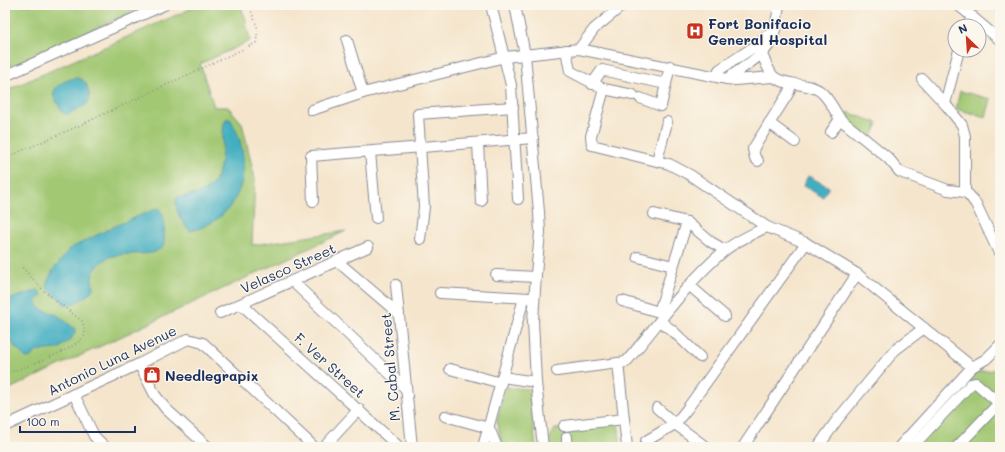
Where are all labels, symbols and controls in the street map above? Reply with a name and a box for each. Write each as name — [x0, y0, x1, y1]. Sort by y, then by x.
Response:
place label: Fort Bonifacio General Hospital — [708, 14, 827, 49]
north arrow — [947, 18, 987, 58]
text: N — [956, 20, 970, 37]
hospital icon: Fort Bonifacio General Hospital — [685, 21, 705, 41]
street label: Velasco Street — [237, 239, 339, 297]
street label: M. Cabal Street — [376, 312, 404, 422]
street label: Antonio Luna Avenue — [44, 321, 180, 399]
street label: F. Ver Street — [291, 328, 369, 402]
shop icon: Needlegrapix — [142, 365, 162, 385]
place label: Needlegrapix — [165, 366, 258, 385]
scale bar — [20, 408, 135, 434]
text: 100 m — [26, 413, 60, 429]

